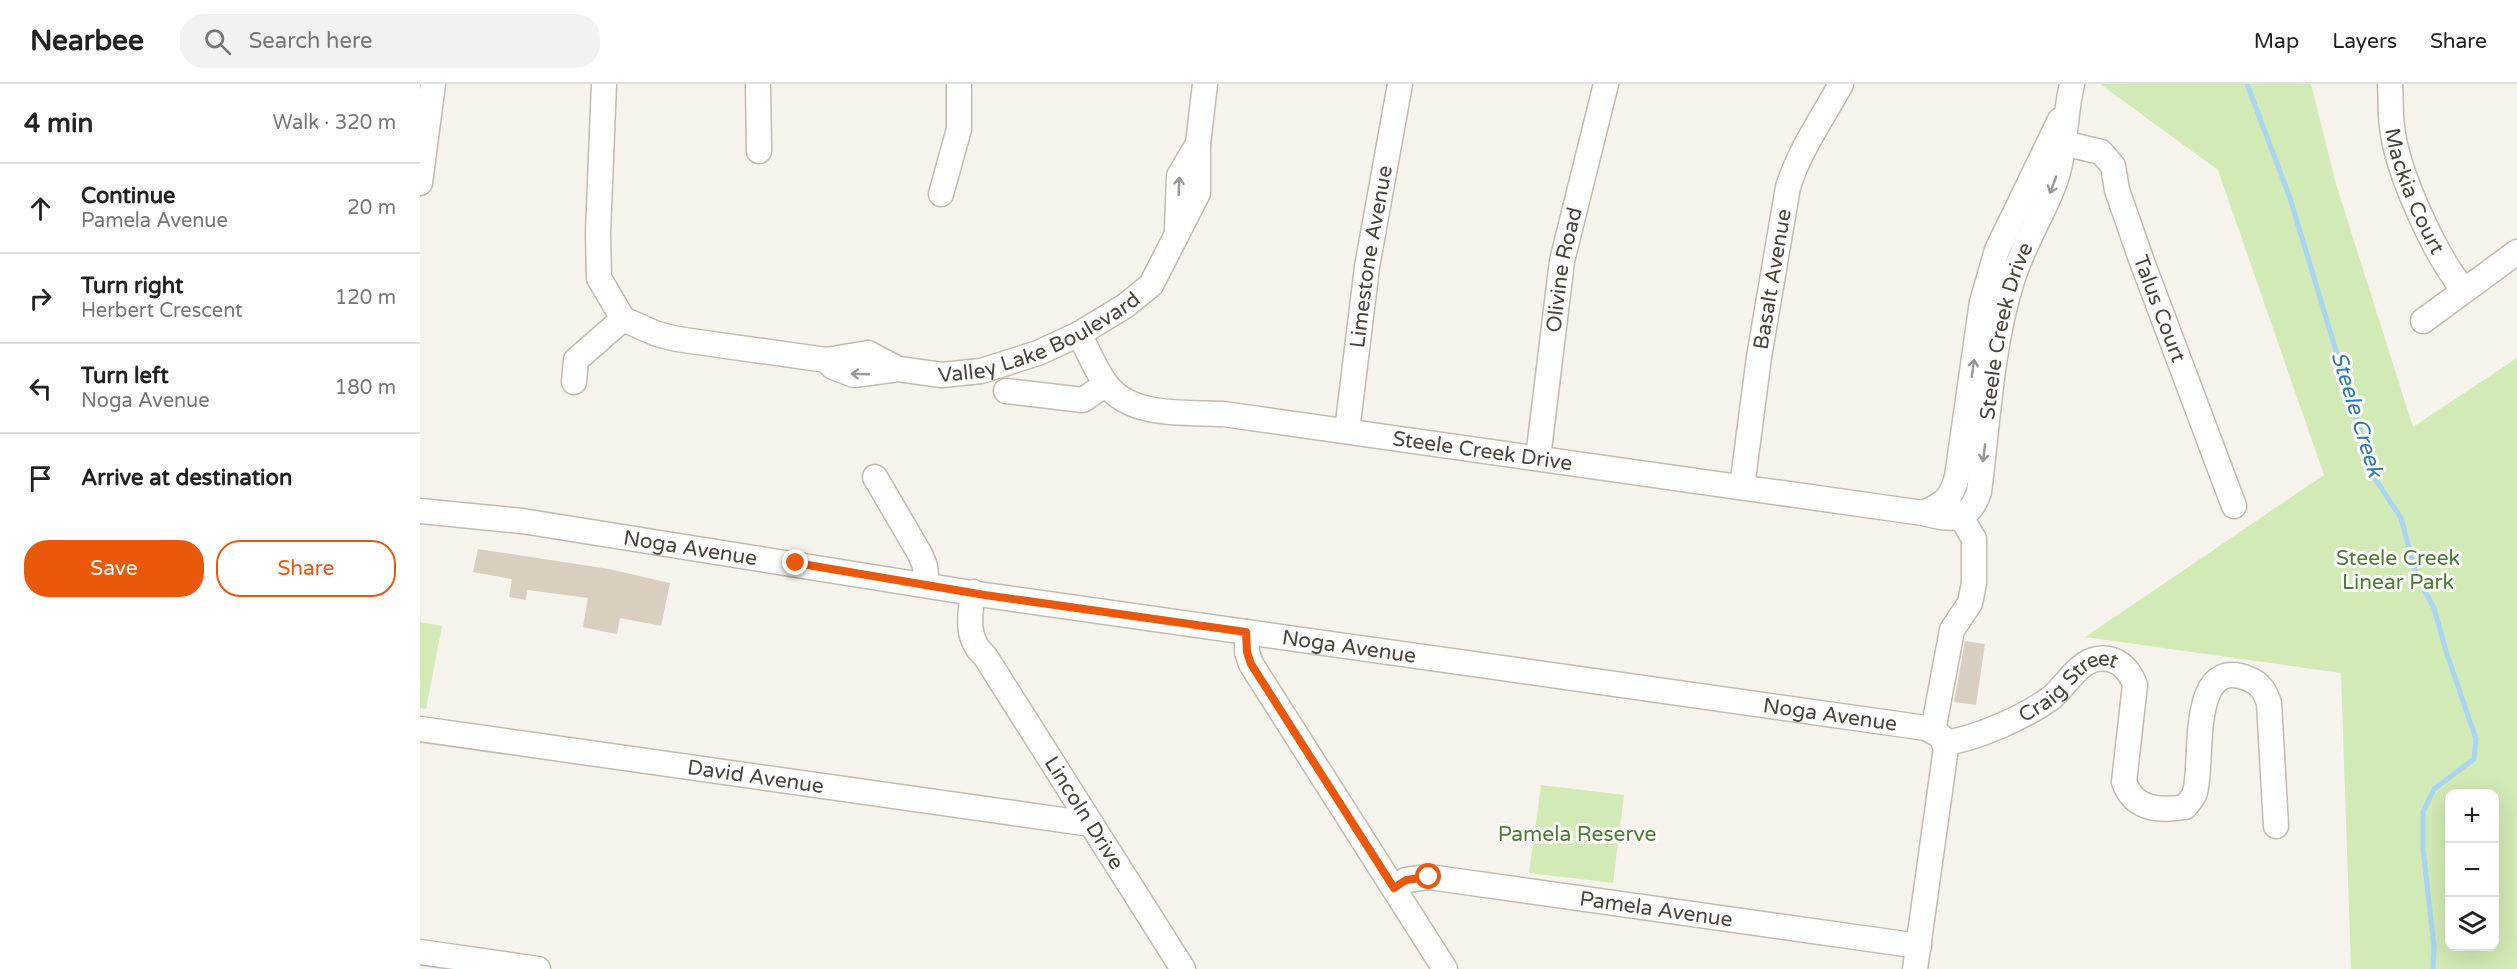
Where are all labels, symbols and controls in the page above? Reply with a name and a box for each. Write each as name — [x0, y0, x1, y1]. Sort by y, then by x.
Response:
search box — [180, 14, 600, 68]
text: Nearbee — [30, 24, 144, 58]
icon: search — [201, 25, 234, 58]
text: Search here — [249, 28, 372, 54]
text: Map — [2254, 29, 2299, 54]
text: Layers — [2332, 29, 2397, 54]
text: Share — [2430, 29, 2487, 54]
text: 4 min — [24, 108, 93, 139]
text: Walk · 320 m — [273, 111, 396, 135]
street label: Mackia Court — [2379, 126, 2450, 259]
street label: Limestone Avenue — [1345, 163, 1398, 349]
one-way arrow — [2047, 175, 2058, 194]
one-way arrow — [1173, 176, 1185, 196]
text: Continue — [81, 183, 176, 209]
icon: ahead — [24, 192, 57, 225]
text: 20 m — [347, 196, 396, 220]
street label: Olivine Road — [1541, 205, 1588, 334]
street label: Basalt Avenue — [1748, 207, 1797, 352]
text: Pamela Avenue — [81, 209, 228, 233]
street label: Steele Creek Drive — [1975, 238, 2039, 421]
street label: Talus Court — [2128, 252, 2191, 366]
text: Turn right — [81, 273, 183, 299]
icon: right — [24, 282, 57, 315]
text: 120 m — [335, 286, 396, 310]
street label: Valley Lake Boulevard — [937, 287, 1145, 388]
text: Herbert Crescent — [81, 299, 243, 323]
water label: Steele Creek — [2326, 348, 2389, 482]
one-way arrow — [1967, 359, 1978, 378]
text: Turn left — [81, 363, 169, 389]
one-way arrow — [851, 368, 870, 380]
icon: left — [24, 372, 57, 405]
text: 180 m — [335, 376, 396, 400]
text: Noga Avenue — [81, 389, 210, 413]
street label: Steele Creek Drive — [1391, 426, 1574, 476]
one-way arrow — [1978, 442, 1989, 462]
icon: arrive — [24, 462, 57, 495]
text: Arrive at destination — [81, 465, 292, 491]
street label: Noga Avenue — [622, 525, 759, 571]
button: Save — [24, 540, 204, 597]
button: Share — [216, 540, 396, 597]
park label: Steele Creek Linear Park — [2336, 546, 2460, 595]
route end — [782, 549, 808, 575]
street label: Noga Avenue — [1280, 625, 1418, 669]
street label: Craig Street — [2014, 646, 2122, 728]
street label: Noga Avenue — [1762, 693, 1899, 737]
street label: Lincoln Drive — [1039, 752, 1129, 874]
street label: David Avenue — [686, 755, 826, 799]
map controls — [2445, 789, 2499, 951]
button: + — [2445, 789, 2499, 843]
park label: Pamela Reserve — [1498, 822, 1656, 847]
button: − — [2445, 843, 2499, 897]
route start — [1415, 863, 1441, 889]
street label: Pamela Avenue — [1578, 886, 1734, 933]
button: layers — [2445, 897, 2499, 951]

